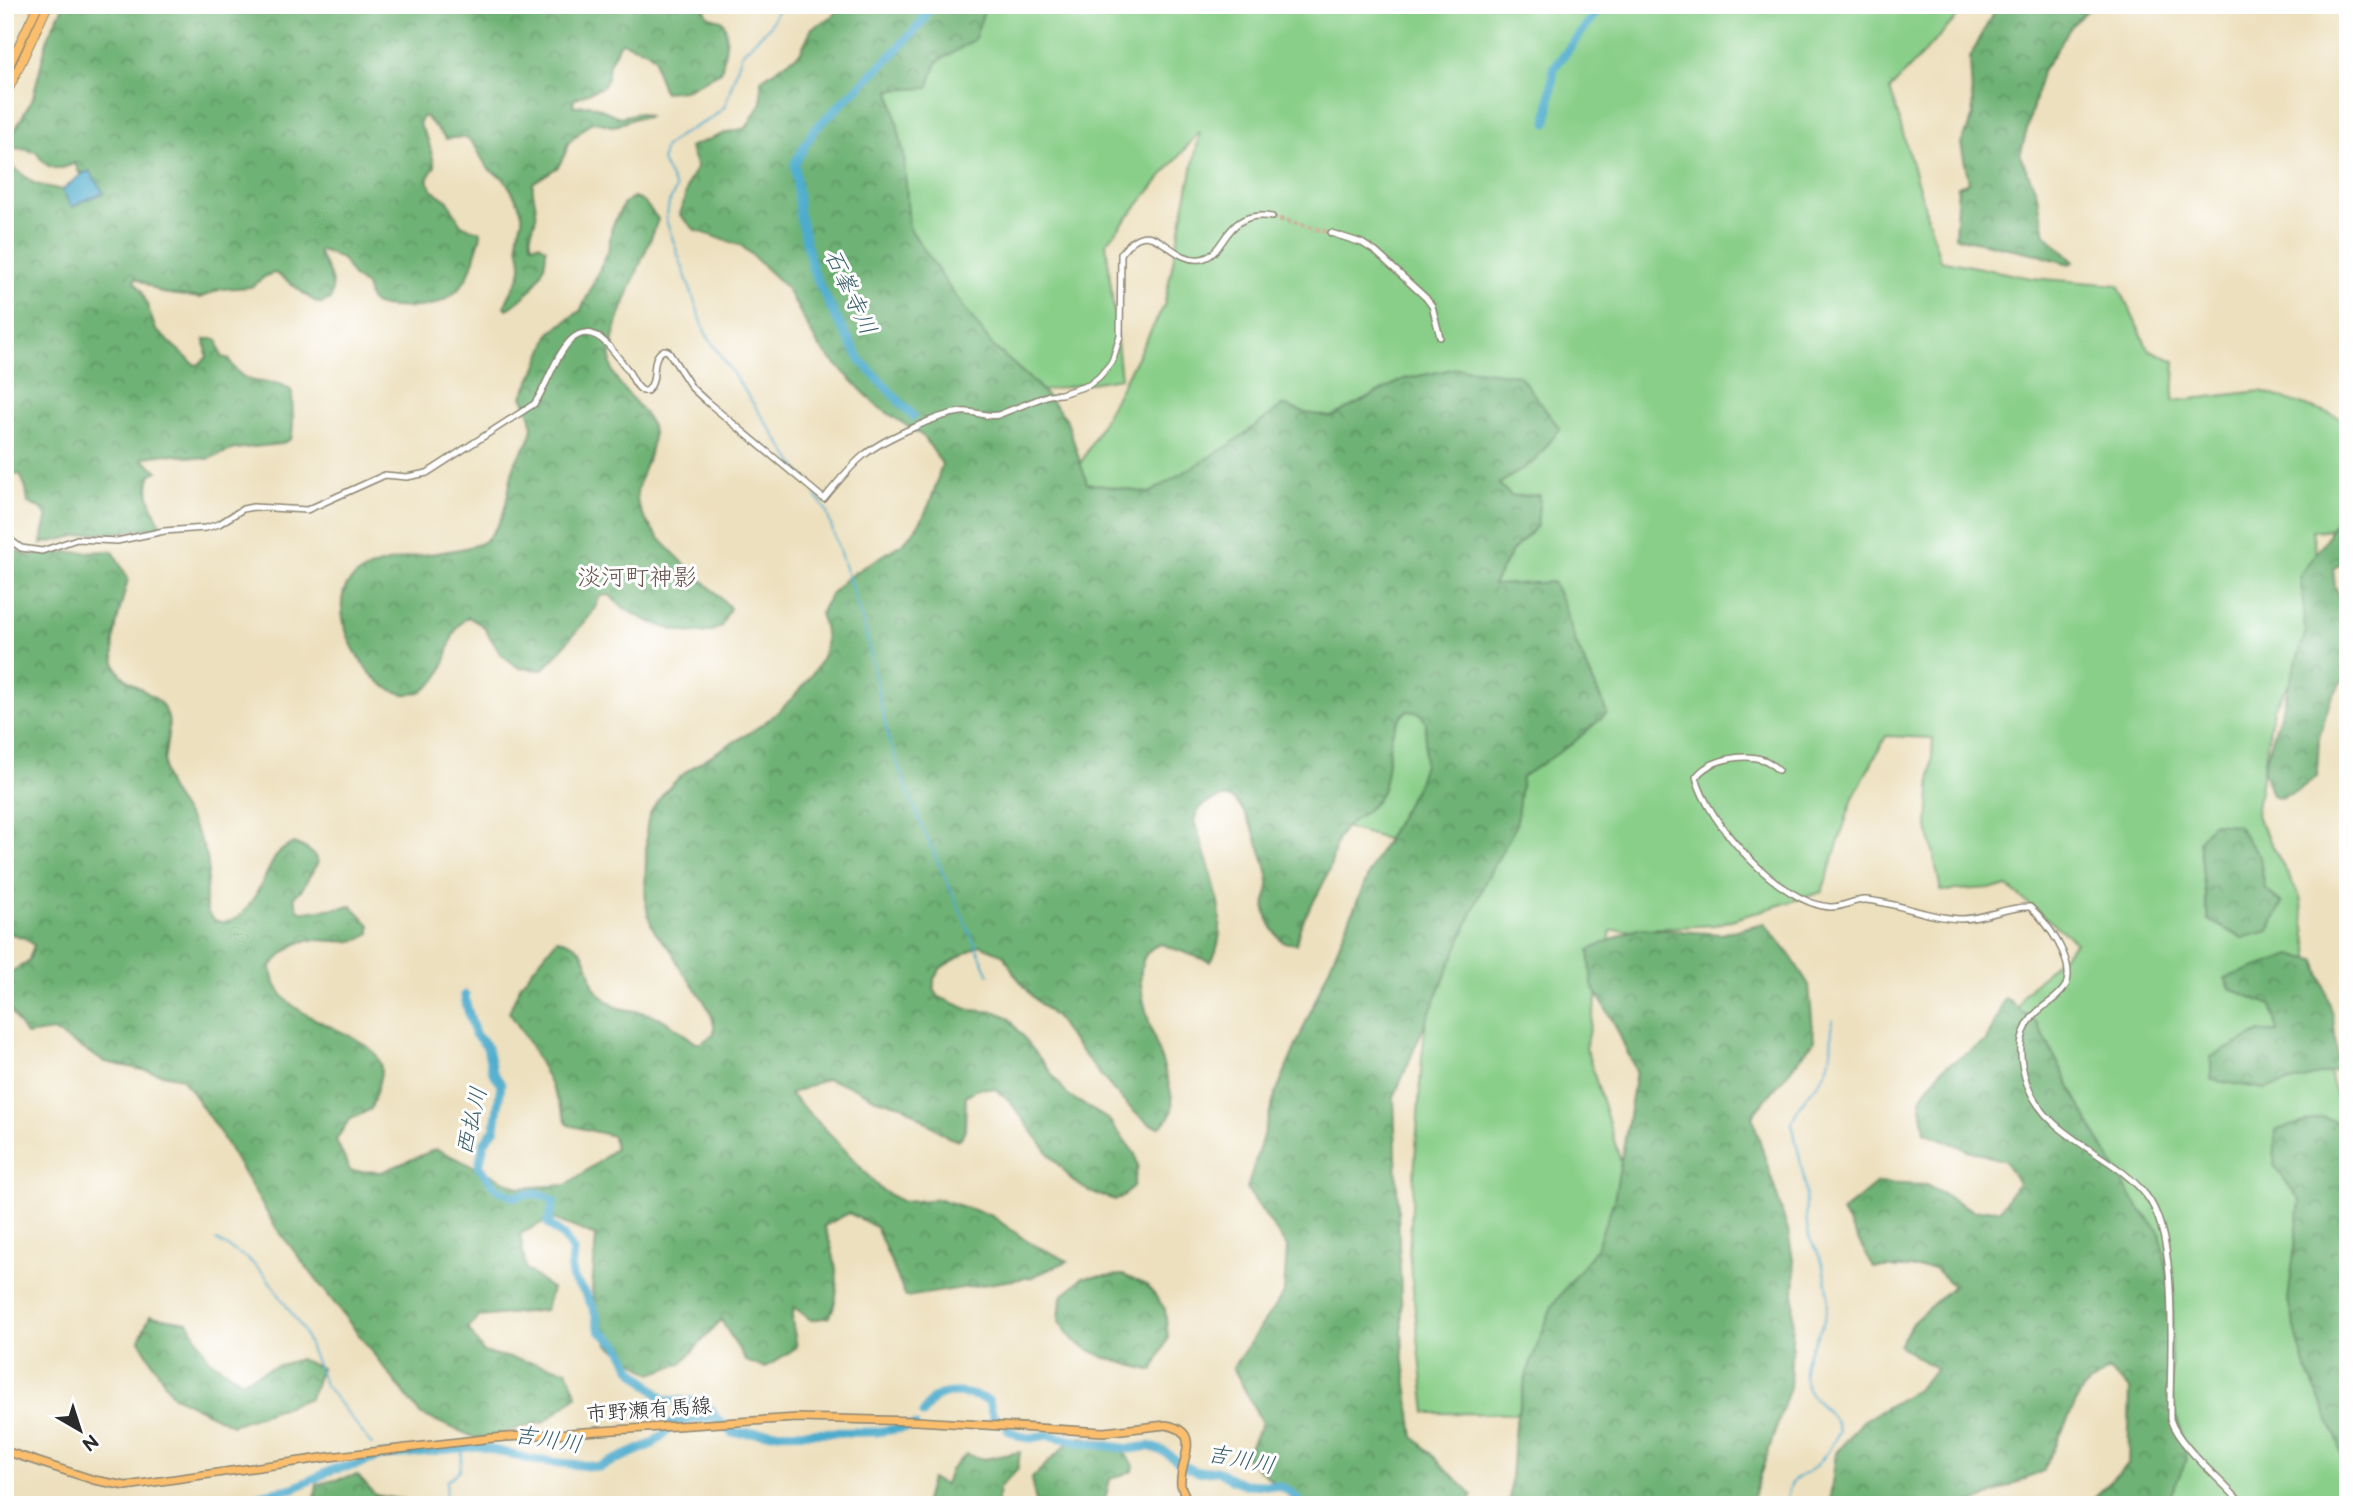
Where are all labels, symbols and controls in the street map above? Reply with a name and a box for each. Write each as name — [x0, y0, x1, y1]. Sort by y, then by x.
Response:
water label: 石峯寺川 — [818, 244, 882, 340]
district label: 淡河町神影 — [577, 563, 697, 592]
water label: 西払川 — [451, 1084, 493, 1158]
street label: 市野瀬有馬線 — [585, 1393, 713, 1427]
north arrow — [46, 1394, 116, 1464]
water label: 吉川川 — [512, 1421, 584, 1459]
text: N — [77, 1429, 103, 1455]
water label: 吉川川 — [1204, 1440, 1278, 1480]

